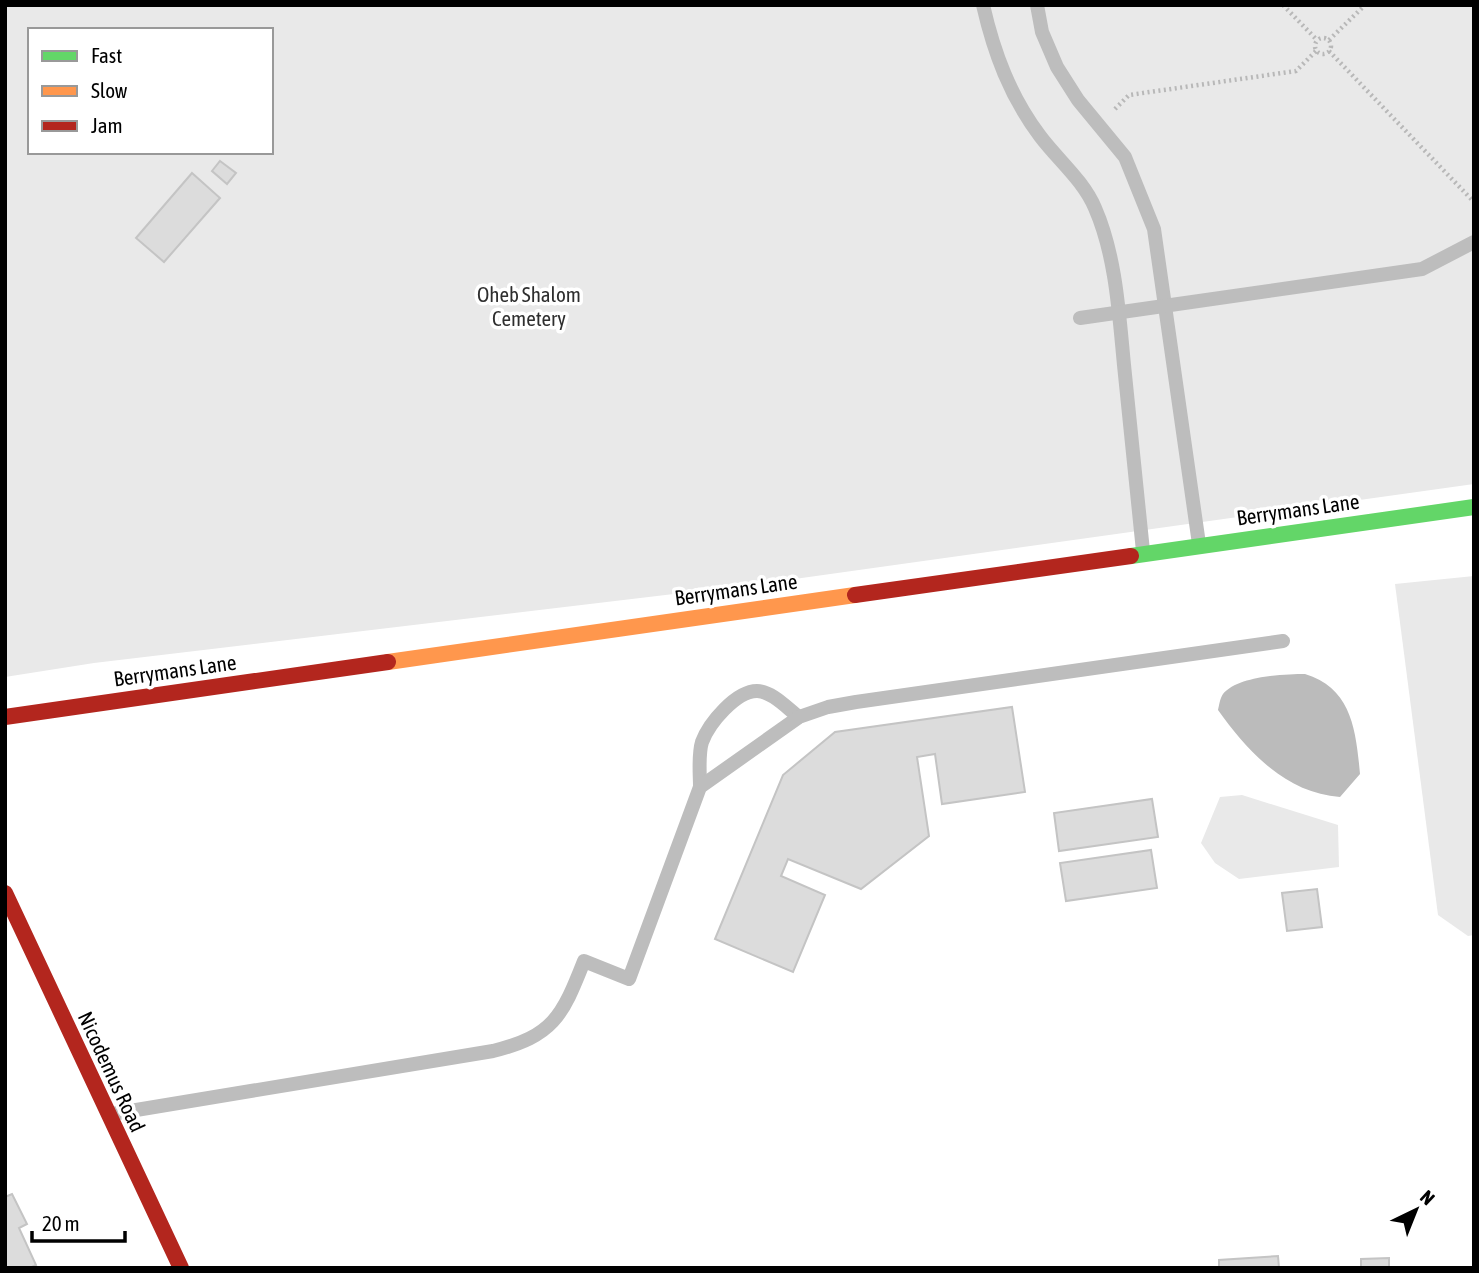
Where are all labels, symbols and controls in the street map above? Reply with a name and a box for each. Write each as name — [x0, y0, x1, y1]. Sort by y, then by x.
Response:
legend — [28, 28, 273, 154]
text: Fast — [91, 43, 122, 67]
text: Slow — [91, 78, 128, 102]
text: Jam — [91, 113, 123, 137]
park label: Oheb Shalom Cemetery — [477, 282, 581, 330]
street label: Berrymans Lane — [1235, 489, 1361, 529]
street label: Berrymans Lane — [673, 569, 799, 609]
street label: Berrymans Lane — [112, 650, 238, 690]
street label: Nicodemus Road — [74, 1008, 150, 1136]
north arrow — [1381, 1175, 1451, 1245]
text: N — [1416, 1186, 1439, 1209]
scale bar — [32, 1200, 124, 1244]
text: 20 m — [42, 1211, 80, 1235]

